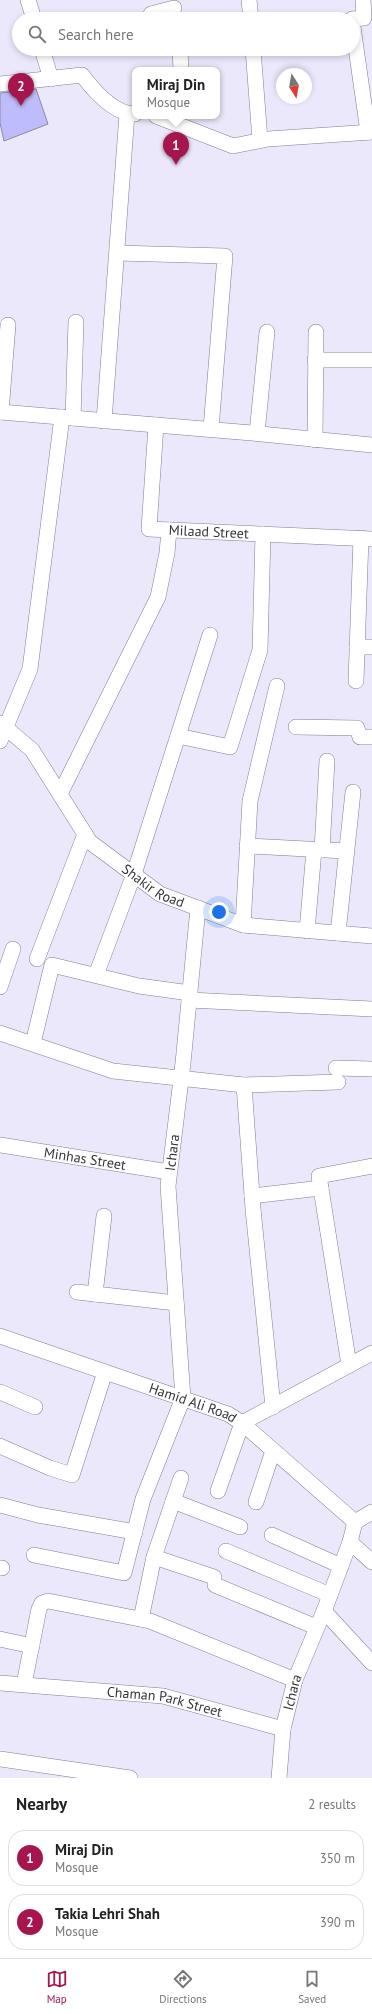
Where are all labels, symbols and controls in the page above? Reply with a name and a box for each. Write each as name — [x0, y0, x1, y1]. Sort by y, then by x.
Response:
search box — [12, 12, 360, 56]
icon: search — [26, 23, 48, 45]
text: Search here — [58, 25, 134, 44]
popup — [132, 67, 220, 119]
north arrow — [276, 68, 312, 104]
pin: 2 — [8, 73, 34, 106]
text: Miraj Din — [147, 75, 205, 94]
text: Mosque — [147, 94, 190, 111]
pin: 1 — [163, 132, 189, 165]
street label: Milaad Street — [168, 521, 249, 542]
street label: Shakir Road — [118, 860, 187, 911]
your location — [209, 902, 229, 922]
street label: Ichara — [161, 1133, 183, 1172]
street label: Minhas Street — [43, 1143, 127, 1174]
street label: Hamid Ali Road — [147, 1379, 240, 1426]
street label: Ichara — [279, 1671, 306, 1712]
street label: Chaman Park Street — [106, 1683, 225, 1721]
text: Nearby — [16, 1793, 67, 1815]
text: 2 results — [308, 1796, 356, 1813]
text: Miraj Din — [55, 1840, 113, 1859]
text: 1 — [26, 1850, 34, 1867]
text: 350 m — [320, 1850, 355, 1867]
text: Mosque — [55, 1859, 98, 1876]
text: Takia Lehri Shah — [55, 1904, 160, 1923]
text: 2 — [26, 1914, 34, 1931]
text: 390 m — [320, 1914, 355, 1931]
text: Mosque — [55, 1923, 98, 1940]
tab: Map — [46, 1968, 68, 2006]
tab: Directions — [159, 1968, 207, 2006]
tab: Saved — [298, 1968, 326, 2006]

